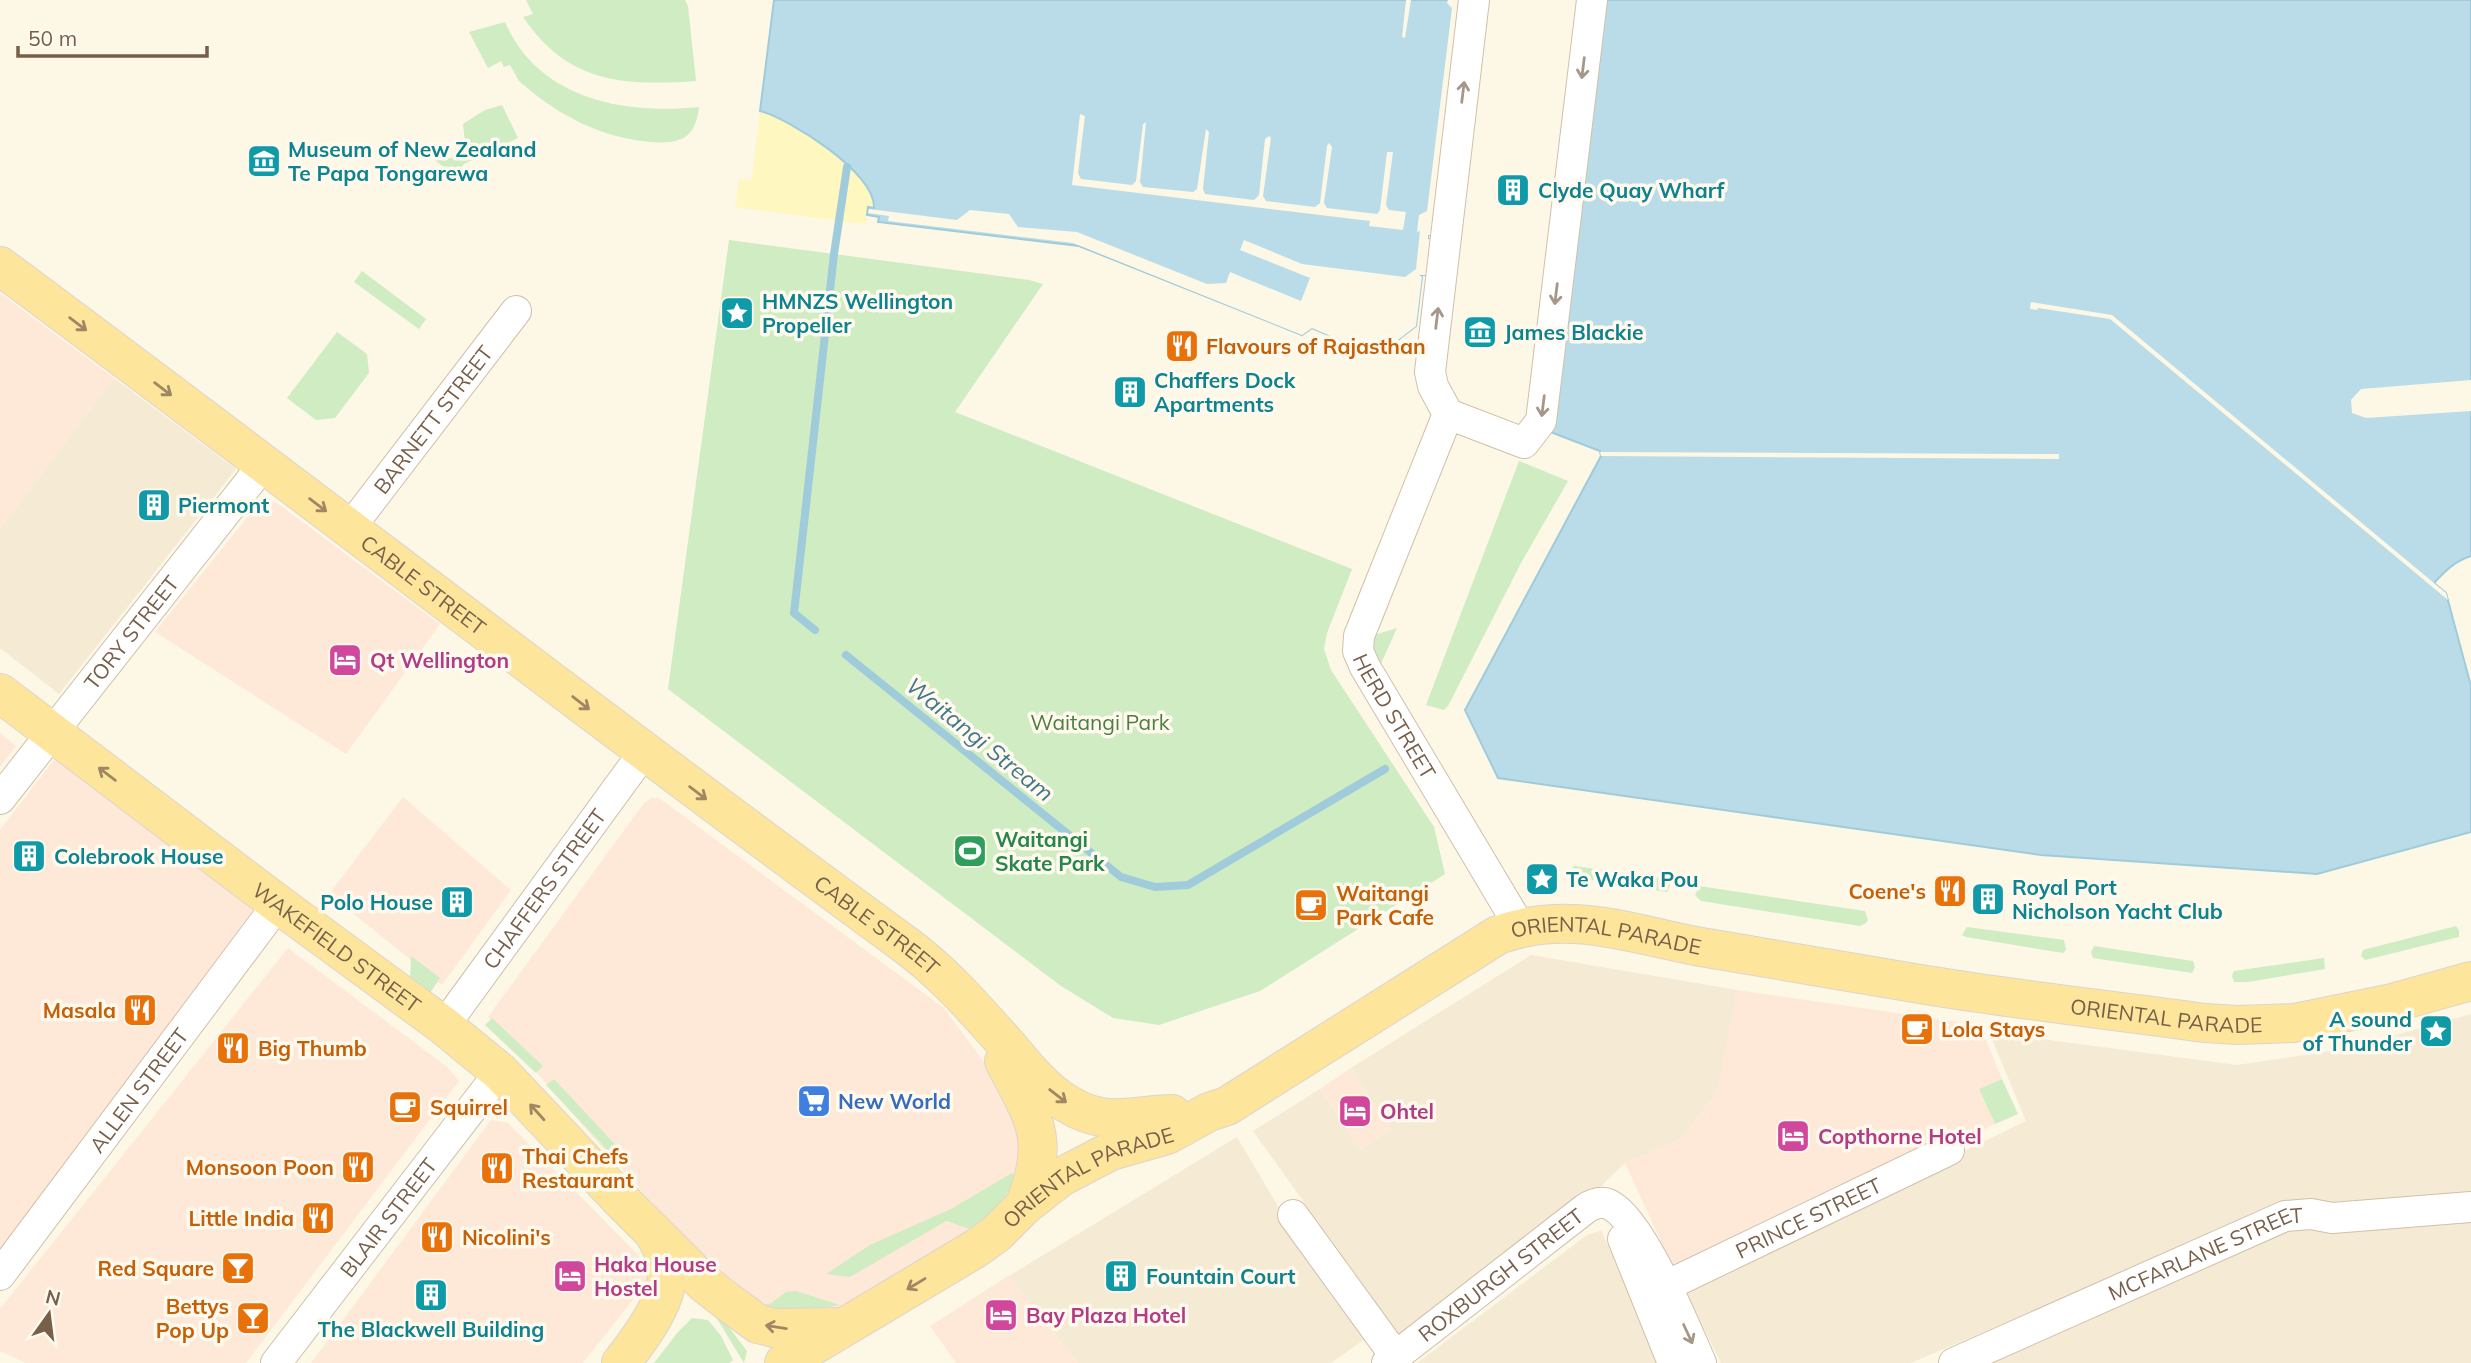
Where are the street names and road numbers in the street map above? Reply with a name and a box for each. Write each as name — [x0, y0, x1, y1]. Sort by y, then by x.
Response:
street label: BARNETT STREET — [368, 340, 498, 499]
street label: CABLE STREET — [356, 529, 491, 640]
street label: TORY STREET — [78, 570, 184, 695]
street label: HERD STREET — [1348, 650, 1442, 784]
street label: CHAFFERS STREET — [477, 803, 612, 974]
street label: CABLE STREET — [809, 869, 945, 980]
street label: WAKEFIELD STREET — [248, 876, 426, 1018]
street label: ORIENTAL PARADE — [1508, 911, 1704, 960]
street label: ORIENTAL PARADE — [2069, 993, 2263, 1038]
street label: ALLEN STREET — [83, 1022, 194, 1158]
street label: ORIENTAL PARADE — [997, 1121, 1176, 1233]
street label: BLAIR STREET — [334, 1152, 442, 1282]
street label: PRINCE STREET — [1731, 1171, 1886, 1264]
street label: ROXBURGH STREET — [1413, 1202, 1589, 1347]
street label: MCFARLANE STREET — [2104, 1202, 2304, 1306]

